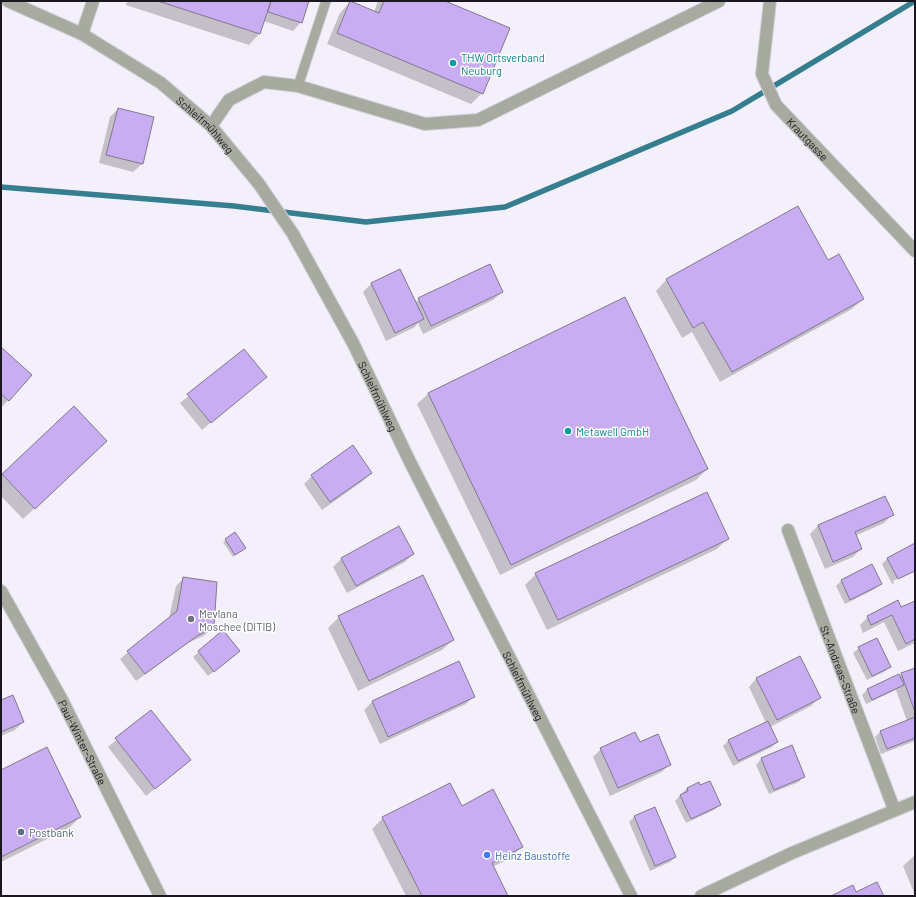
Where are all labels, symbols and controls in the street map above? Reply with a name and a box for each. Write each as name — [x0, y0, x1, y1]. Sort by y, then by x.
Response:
place label: THW Ortsverband Neuburg — [461, 51, 545, 77]
marker: THW Ortsverband Neuburg — [448, 58, 458, 68]
street label: Schleifmühlweg — [174, 93, 237, 156]
street label: Krautgasse — [785, 115, 832, 163]
street label: Schleifmühlweg — [356, 359, 401, 433]
place label: Metawell GmbH — [576, 425, 649, 438]
marker: Metawell GmbH — [563, 426, 573, 436]
place label: Mevlana Moschee (DITIB) — [199, 607, 275, 633]
marker: Mevlana Moschee (DITIB) — [186, 614, 196, 624]
street label: St.-Andreas-Straße — [818, 623, 864, 715]
street label: Schleifmühlweg — [501, 649, 547, 723]
street label: Paul-Winter-Straße — [56, 697, 110, 787]
place label: Postbank — [29, 826, 74, 839]
marker: Postbank — [16, 827, 26, 837]
place label: Heinz Baustoffe — [495, 849, 571, 862]
marker: Heinz Baustoffe — [482, 850, 492, 860]

